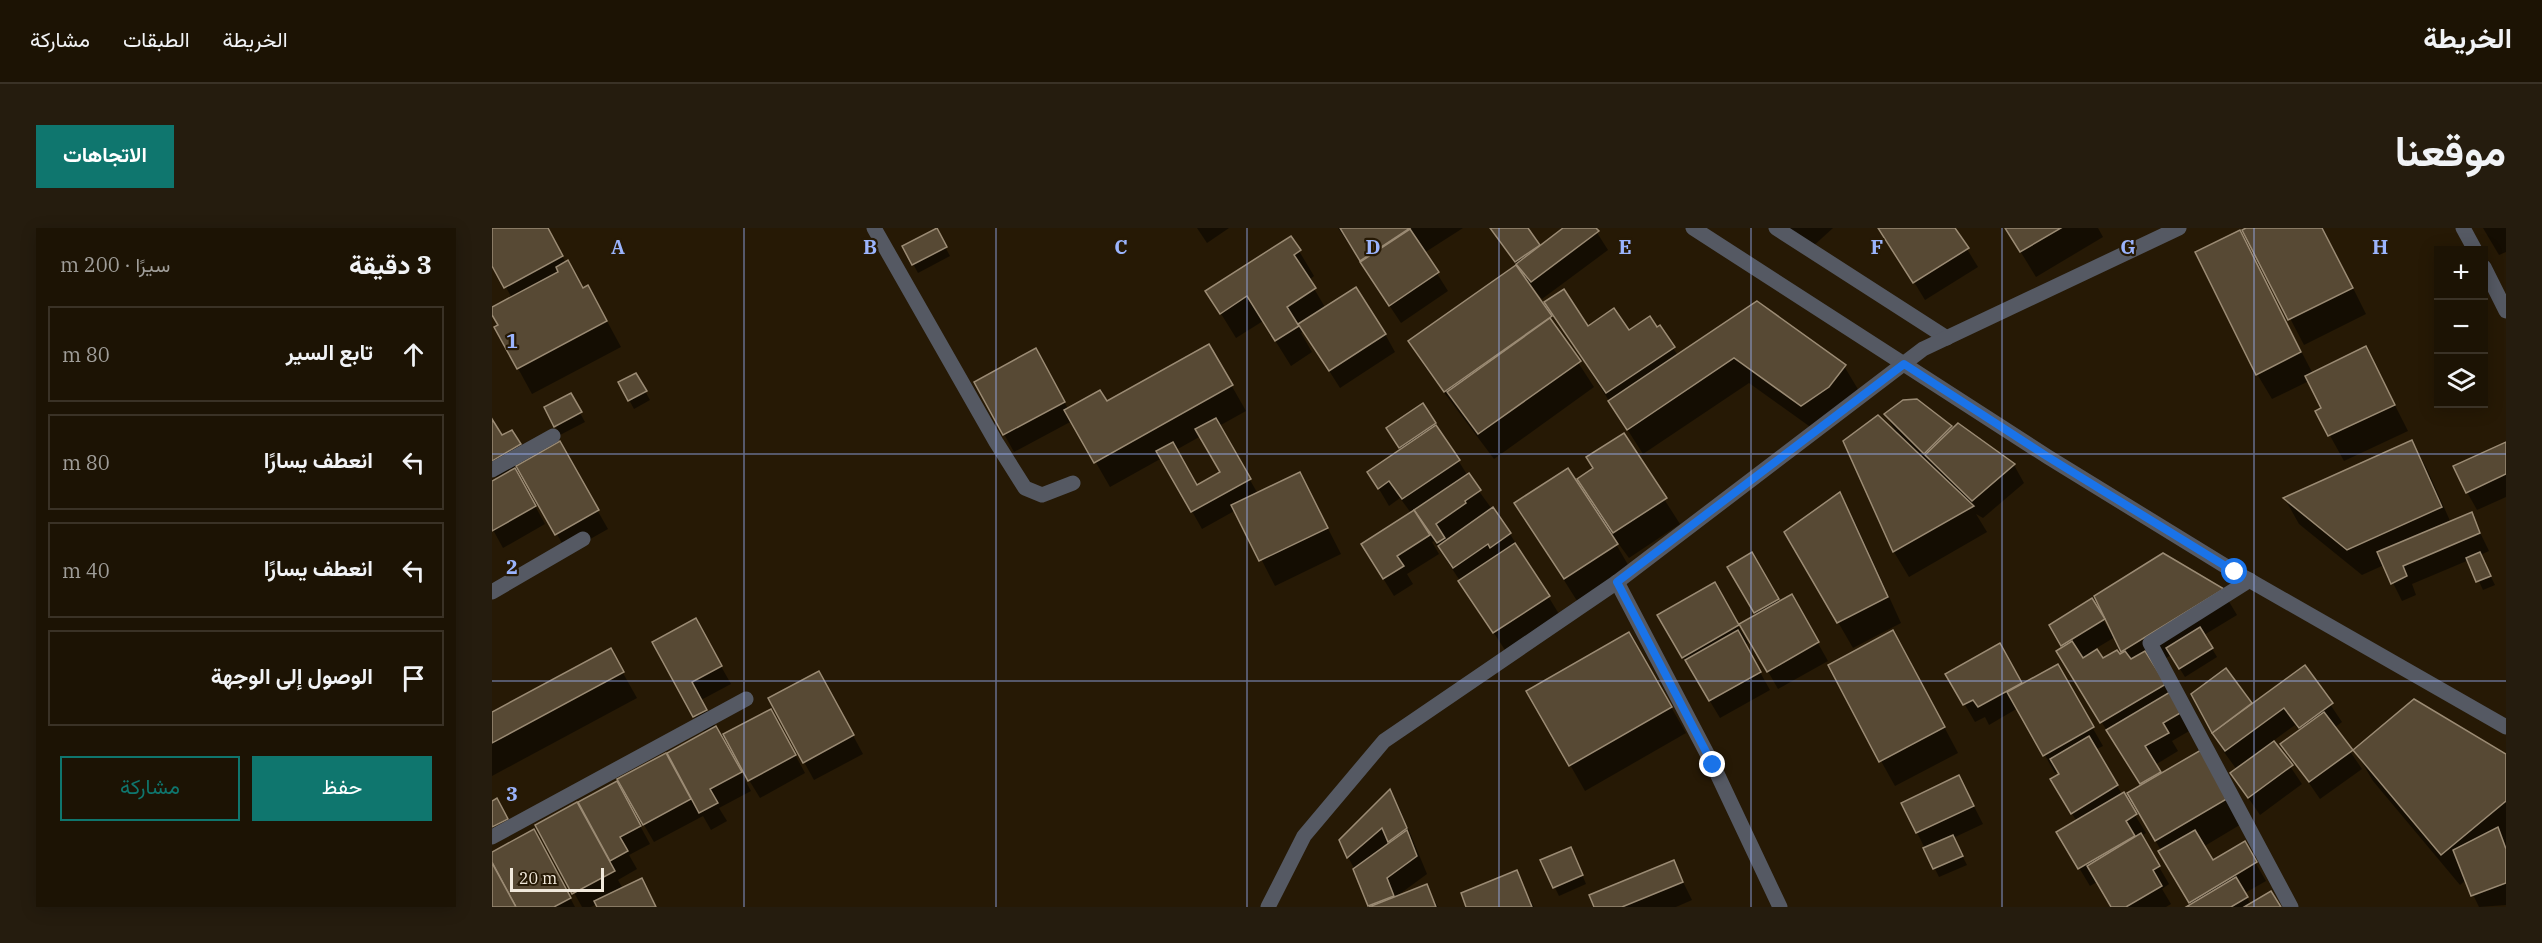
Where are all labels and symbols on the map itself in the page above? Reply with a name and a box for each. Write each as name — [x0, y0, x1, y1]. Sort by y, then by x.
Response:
text: A — [611, 233, 625, 260]
text: B — [863, 233, 877, 260]
text: C — [1114, 233, 1128, 260]
text: D — [1365, 233, 1381, 260]
text: E — [1618, 233, 1632, 260]
text: F — [1871, 233, 1883, 260]
text: G — [2120, 233, 2136, 260]
text: H — [2372, 233, 2388, 260]
text: 1 — [506, 327, 518, 354]
text: 2 — [506, 553, 518, 580]
route start — [2221, 558, 2247, 584]
route end — [1699, 751, 1725, 777]
text: 3 — [506, 780, 518, 807]
scale bar — [510, 865, 604, 892]

